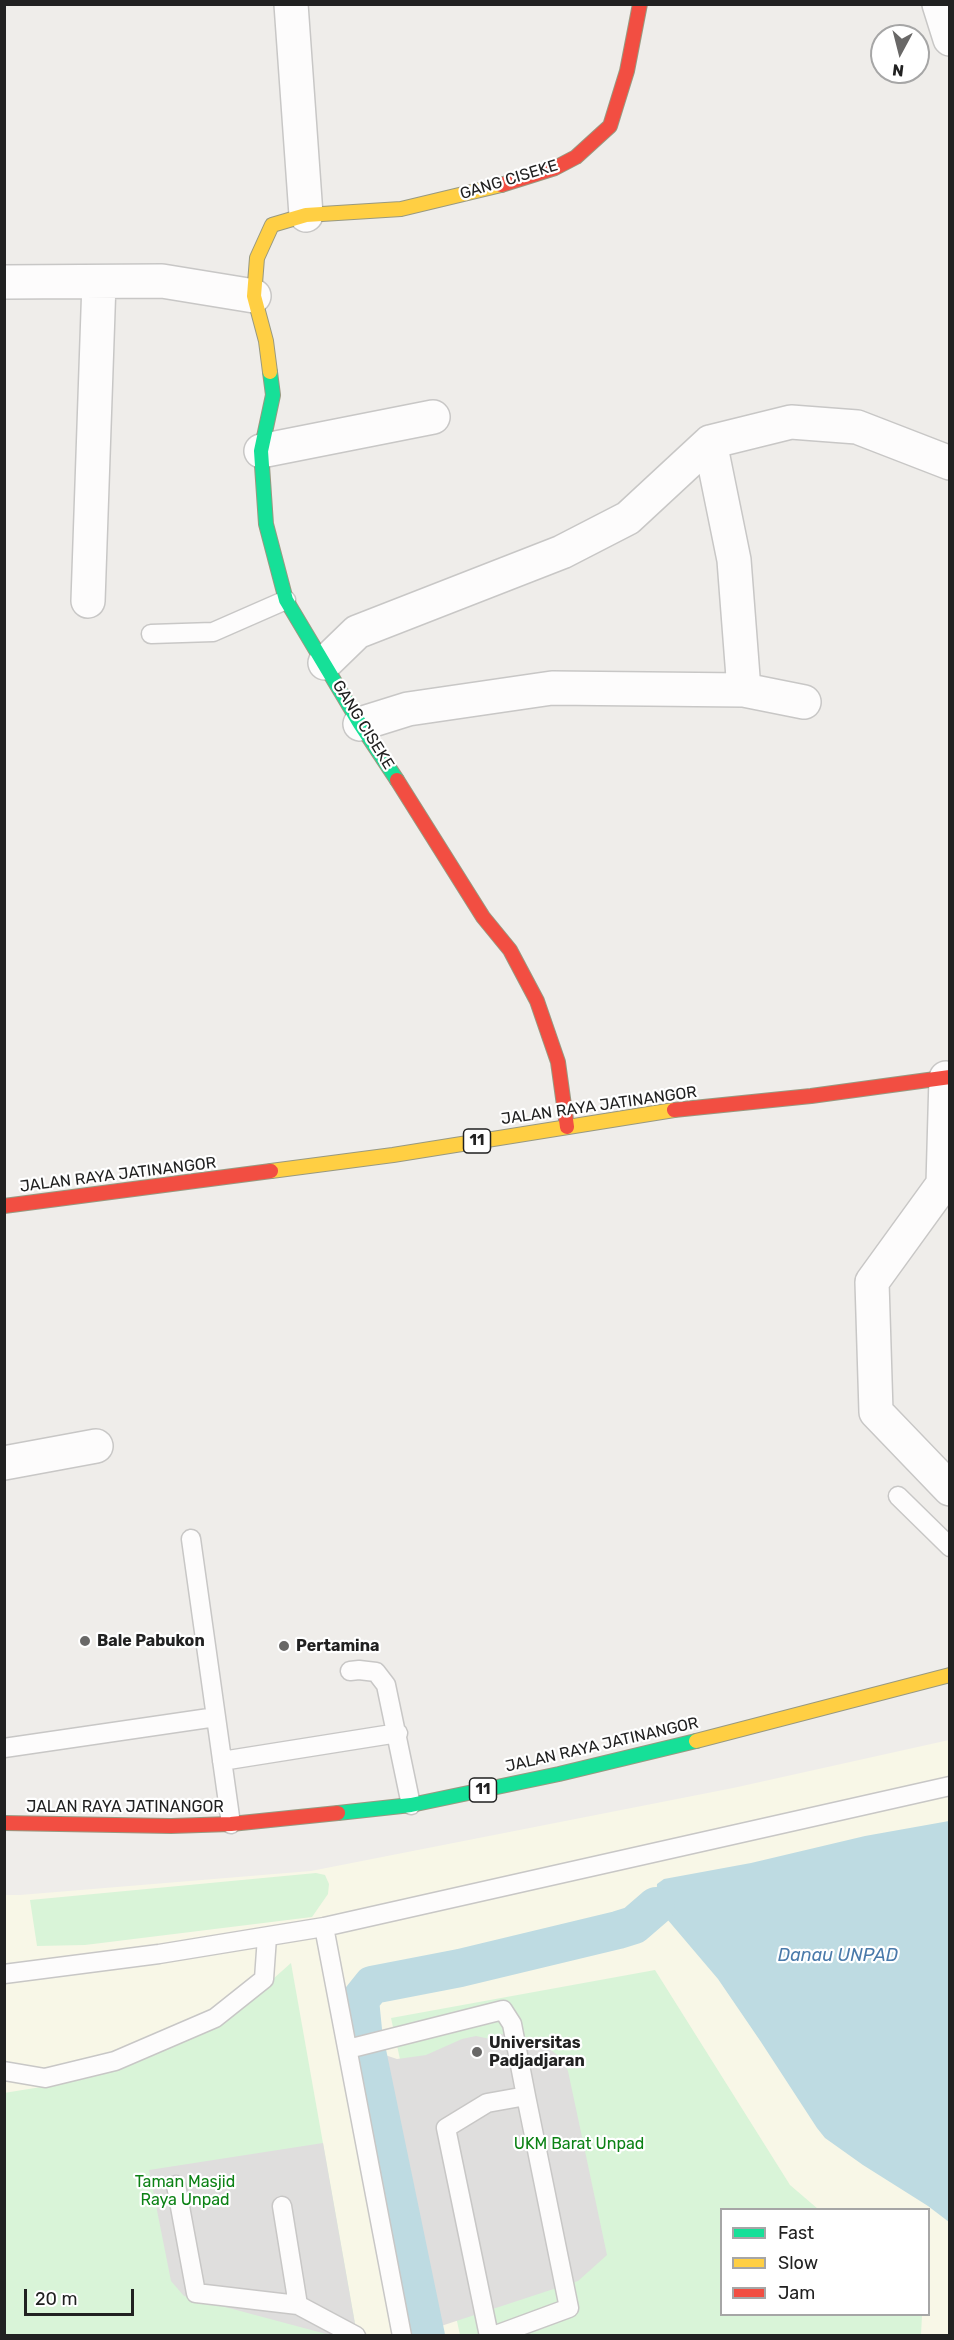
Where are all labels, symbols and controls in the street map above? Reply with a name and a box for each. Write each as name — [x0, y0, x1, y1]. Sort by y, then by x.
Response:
north arrow — [870, 24, 930, 84]
text: N — [891, 60, 905, 81]
street label: GANG CISEKE — [458, 156, 560, 204]
street label: GANG CISEKE — [328, 677, 398, 773]
street label: JALAN RAYA JATINANGOR — [500, 1083, 698, 1129]
road number: 11 — [464, 1129, 490, 1153]
street label: JALAN RAYA JATINANGOR — [19, 1153, 217, 1197]
place label: Bale Pabukon — [97, 1631, 205, 1651]
marker: Bale Pabukon — [78, 1634, 92, 1648]
place label: Pertamina — [296, 1636, 379, 1656]
marker: Pertamina — [277, 1639, 291, 1653]
street label: JALAN RAYA JATINANGOR — [504, 1713, 700, 1777]
road number: 11 — [470, 1778, 496, 1802]
street label: JALAN RAYA JATINANGOR — [26, 1797, 224, 1817]
water label: Danau UNPAD — [778, 1945, 898, 1967]
place label: Universitas Padjadjaran — [489, 2033, 585, 2071]
marker: Universitas Padjadjaran — [470, 2045, 484, 2059]
park label: UKM Barat Unpad — [514, 2134, 644, 2154]
park label: Taman Masjid Raya Unpad — [135, 2172, 235, 2210]
legend — [720, 2208, 930, 2316]
text: Fast — [778, 2222, 814, 2244]
text: Slow — [778, 2252, 818, 2274]
scale bar — [27, 2277, 136, 2315]
text: Jam — [778, 2282, 815, 2304]
text: 20 m — [35, 2288, 77, 2310]

